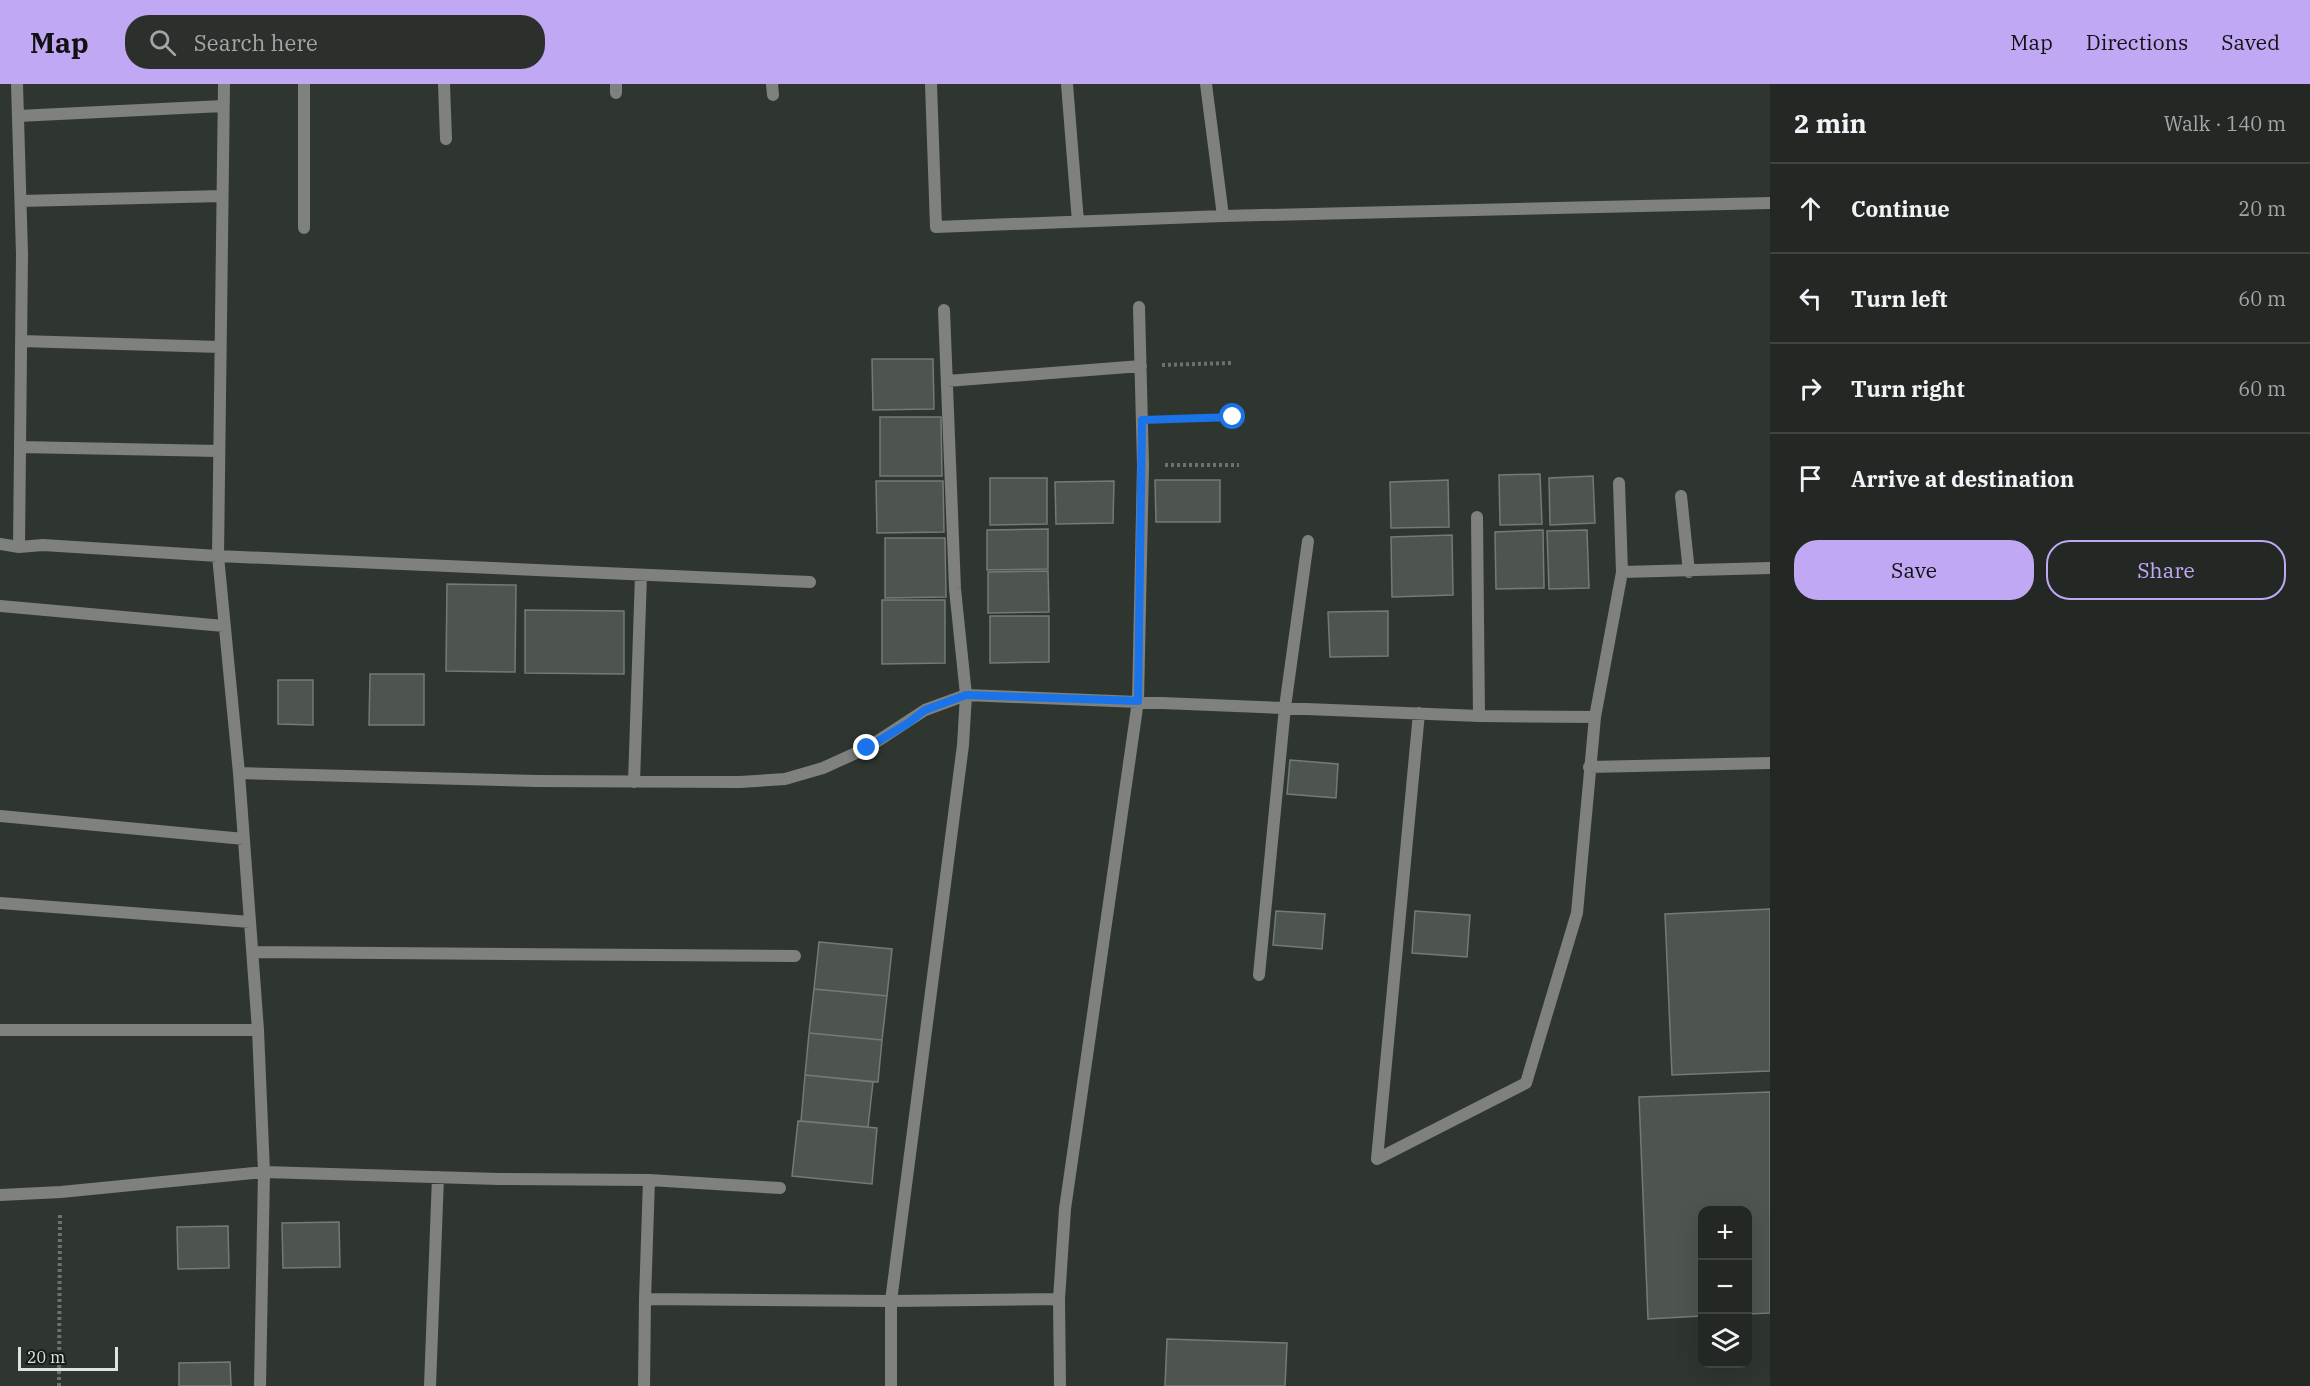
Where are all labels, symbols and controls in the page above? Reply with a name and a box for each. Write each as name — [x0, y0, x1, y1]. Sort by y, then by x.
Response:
search box — [125, 15, 545, 69]
text: Map — [30, 24, 89, 61]
icon: search — [146, 26, 179, 59]
text: Search here — [194, 28, 318, 57]
text: Map — [2010, 28, 2053, 56]
text: Directions — [2086, 28, 2188, 56]
text: Saved — [2221, 28, 2280, 56]
text: 2 min — [1794, 106, 1867, 140]
text: Walk · 140 m — [2164, 110, 2286, 137]
icon: ahead — [1794, 192, 1827, 225]
text: Continue — [1851, 194, 1950, 223]
text: 20 m — [2238, 195, 2286, 222]
icon: left — [1794, 282, 1827, 315]
text: Turn left — [1851, 284, 1947, 313]
text: 60 m — [2238, 285, 2286, 312]
icon: right — [1794, 372, 1827, 405]
text: Turn right — [1851, 374, 1965, 403]
text: 60 m — [2238, 375, 2286, 402]
route start — [1219, 403, 1245, 429]
icon: arrive — [1794, 462, 1827, 495]
text: Arrive at destination — [1851, 464, 2074, 493]
button: Save — [1794, 540, 2034, 600]
button: Share — [2046, 540, 2286, 600]
route end — [853, 734, 879, 760]
map controls — [1698, 1206, 1752, 1368]
button: + — [1698, 1206, 1752, 1260]
button: − — [1698, 1260, 1752, 1314]
button: layers — [1698, 1314, 1752, 1368]
scale bar — [18, 1344, 118, 1372]
text: 20 m — [27, 1347, 65, 1367]

